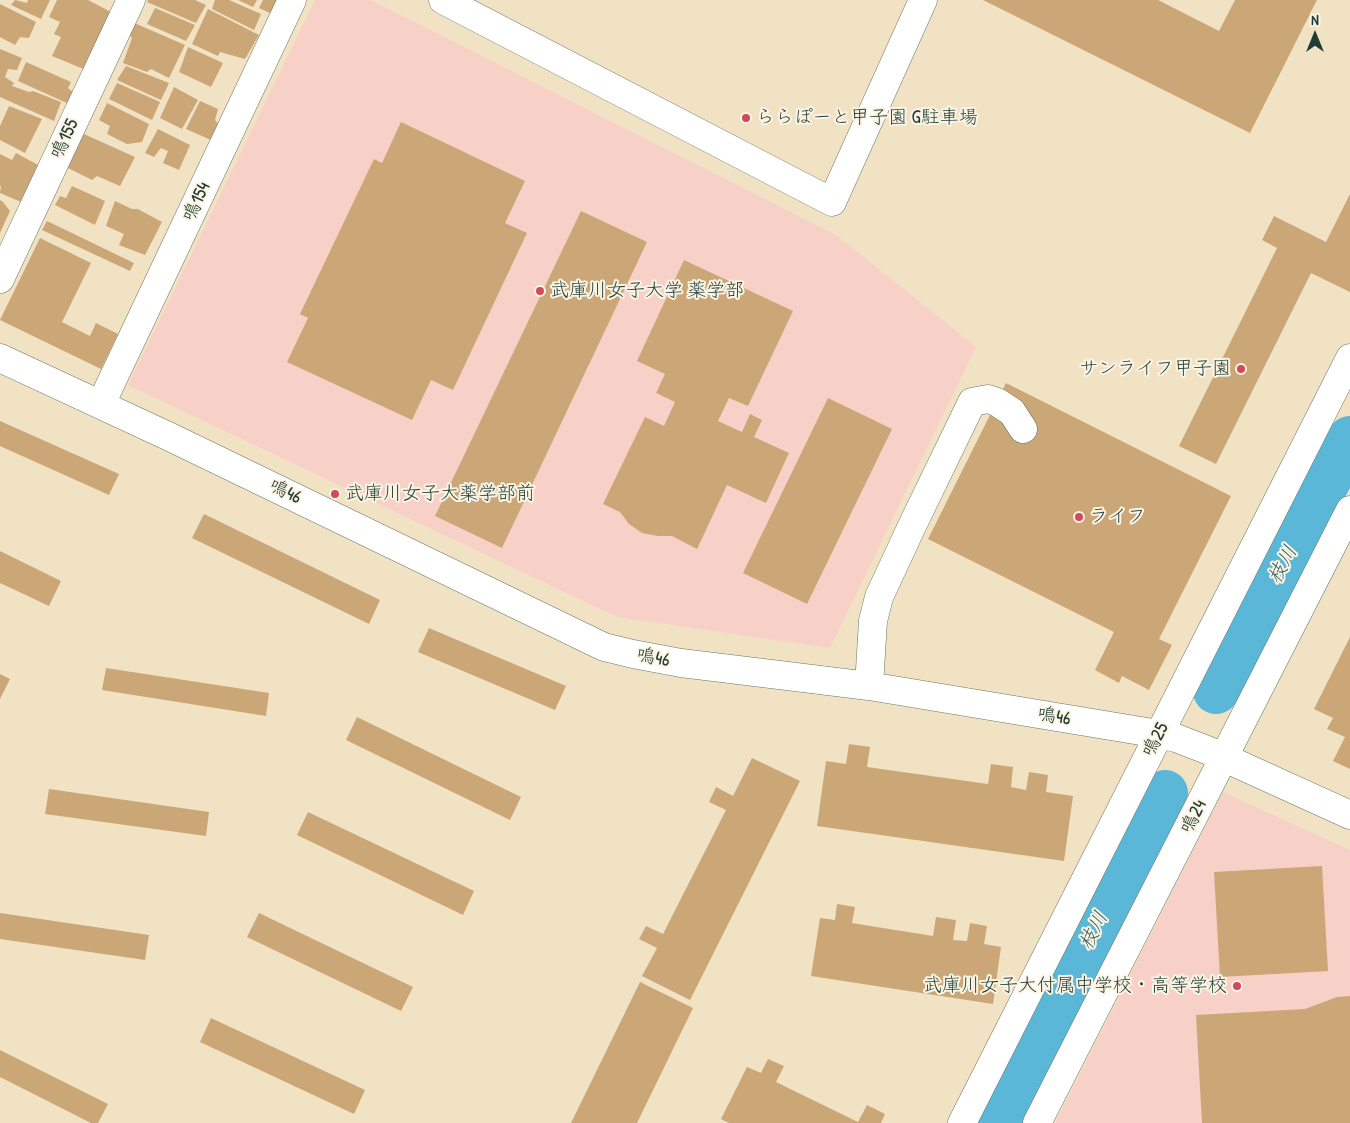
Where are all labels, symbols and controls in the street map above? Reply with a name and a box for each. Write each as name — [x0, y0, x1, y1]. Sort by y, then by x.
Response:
north arrow — [1290, 10, 1340, 60]
text: N — [1311, 10, 1319, 29]
place label: ららぽーと甲子園 G駐車場 — [756, 107, 978, 129]
marker: ららぽーと甲子園 G駐車場 — [740, 112, 752, 124]
street label: 鳴155 — [46, 115, 84, 163]
street label: 鳴154 — [178, 179, 216, 225]
place label: 武庫川女子大学 薬学部 — [550, 280, 744, 302]
marker: 武庫川女子大学 薬学部 — [534, 285, 546, 297]
place label: サンライフ甲子園 — [1079, 358, 1231, 380]
marker: サンライフ甲子園 — [1235, 363, 1247, 375]
street label: 鳴46 — [265, 474, 305, 510]
place label: 武庫川女子大薬学部前 — [345, 483, 535, 505]
marker: 武庫川女子大薬学部前 — [329, 488, 341, 500]
place label: ライフ — [1089, 506, 1146, 528]
marker: ライフ — [1073, 511, 1085, 523]
water label: 枝川 — [1263, 542, 1303, 588]
street label: 鳴46 — [634, 644, 672, 672]
street label: 鳴46 — [1036, 703, 1072, 731]
street label: 鳴25 — [1138, 719, 1174, 761]
street label: 鳴24 — [1176, 796, 1212, 838]
water label: 枝川 — [1074, 908, 1114, 954]
place label: 武庫川女子大付属中学校・高等学校 — [923, 975, 1227, 997]
marker: 武庫川女子大付属中学校・高等学校 — [1231, 980, 1243, 992]

